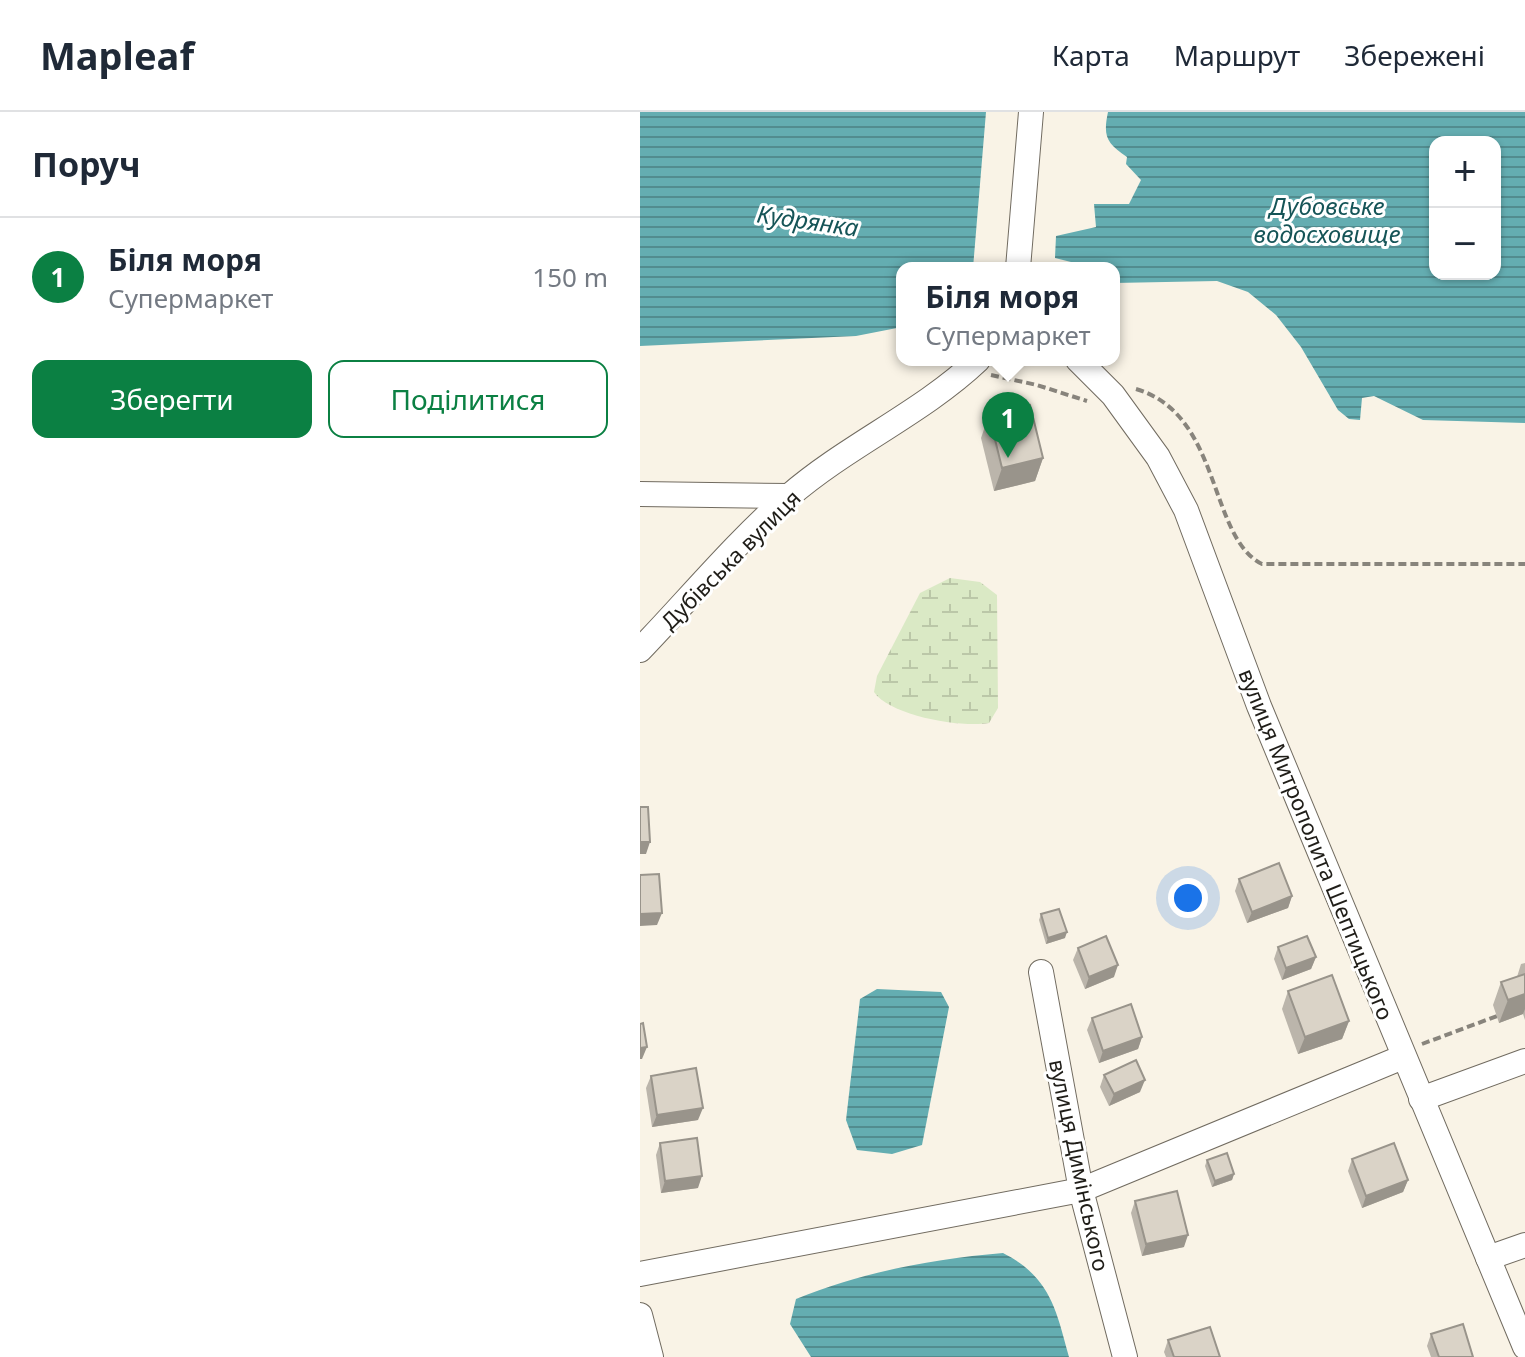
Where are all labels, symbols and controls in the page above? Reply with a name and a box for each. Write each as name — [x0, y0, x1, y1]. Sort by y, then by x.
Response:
text: Mapleaf — [40, 29, 194, 81]
text: Карта — [1052, 36, 1130, 74]
text: Маршрут — [1174, 36, 1300, 74]
text: Збережені — [1344, 36, 1485, 74]
map controls — [1429, 136, 1501, 280]
button: + — [1429, 136, 1501, 208]
text: Поруч — [32, 141, 141, 187]
water label: Дубовське водосховище — [1254, 189, 1401, 250]
water label: Кудрянка — [755, 197, 861, 244]
button: − — [1429, 208, 1501, 280]
text: Біля моря — [108, 239, 262, 280]
text: 1 — [51, 259, 65, 295]
text: 150 m — [532, 259, 608, 295]
popup — [896, 262, 1120, 366]
text: Біля моря — [925, 276, 1079, 317]
text: Супермаркет — [108, 280, 273, 316]
text: Супермаркет — [925, 317, 1091, 353]
button: Зберегти — [32, 360, 312, 438]
button: Поділитися — [328, 360, 608, 438]
pin: 1 — [982, 392, 1034, 458]
street label: Дубівська вулиця — [654, 483, 806, 635]
street label: вулиця Митрополита Шептицького — [1233, 664, 1401, 1024]
your location — [1168, 878, 1208, 918]
street label: вулиця Димінського — [1043, 1056, 1117, 1274]

